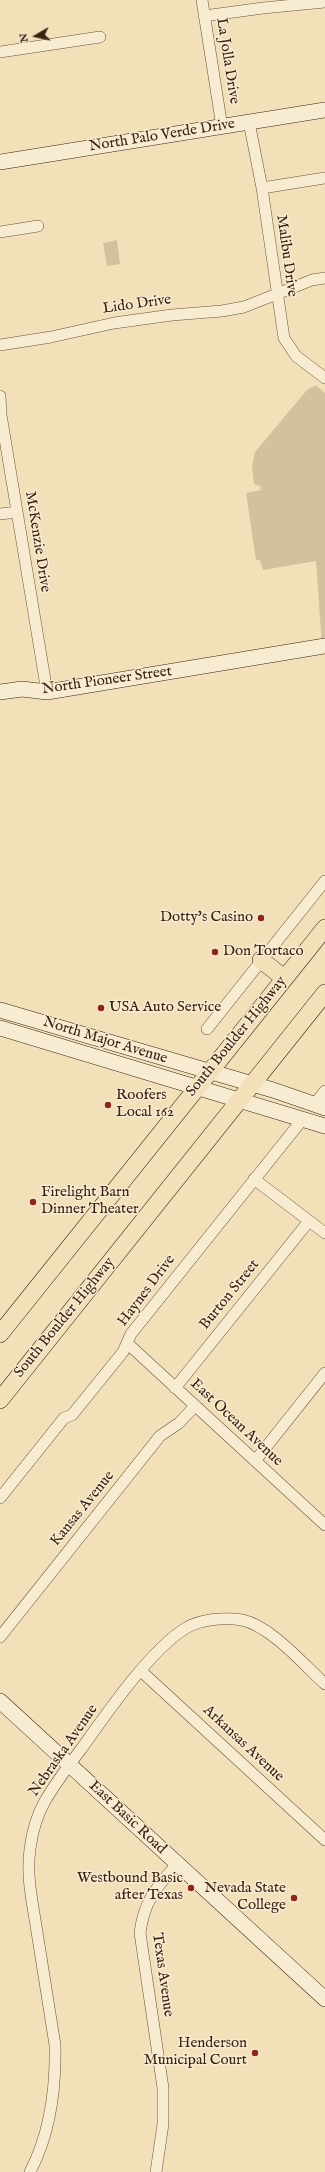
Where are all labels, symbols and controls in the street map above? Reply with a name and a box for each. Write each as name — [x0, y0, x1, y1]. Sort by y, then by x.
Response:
north arrow — [16, 16, 56, 56]
street label: La Jolla Drive — [211, 17, 243, 105]
text: N — [16, 32, 32, 44]
street label: North Palo Verde Drive — [88, 116, 236, 156]
street label: Malibu Drive — [271, 214, 301, 298]
street label: Lido Drive — [102, 291, 172, 319]
street label: McKenzie Drive — [20, 490, 54, 594]
street label: North Pioneer Street — [41, 663, 173, 699]
place label: Dotty's Casino — [160, 909, 253, 927]
marker: Dotty's Casino — [256, 913, 266, 923]
place label: Don Tortaco — [223, 943, 304, 961]
marker: Don Tortaco — [210, 947, 220, 957]
street label: South Boulder Highway — [183, 973, 291, 1101]
place label: USA Auto Service — [109, 999, 221, 1017]
marker: USA Auto Service — [96, 1003, 106, 1013]
street label: North Major Avenue — [41, 1013, 169, 1069]
place label: Roofers Local 162 — [116, 1087, 174, 1122]
marker: Roofers Local 162 — [103, 1100, 113, 1110]
place label: Firelight Barn Dinner Theater — [41, 1184, 139, 1219]
marker: Firelight Barn Dinner Theater — [28, 1197, 38, 1207]
street label: Haynes Drive — [114, 1252, 180, 1330]
street label: South Boulder Highway — [11, 1254, 119, 1382]
street label: Burton Street — [196, 1256, 264, 1334]
street label: East Ocean Avenue — [186, 1376, 286, 1470]
street label: Kansas Avenue — [47, 1468, 119, 1550]
street label: Nebraska Avenue — [26, 1701, 102, 1801]
street label: Arkansas Avenue — [199, 1702, 287, 1786]
street label: East Basic Road — [84, 1777, 170, 1859]
place label: Westbound Basic after Texas — [77, 1870, 183, 1905]
place label: Nevada State College — [204, 1880, 286, 1915]
marker: Westbound Basic after Texas — [186, 1883, 196, 1893]
marker: Nevada State College — [289, 1893, 299, 1903]
street label: Texas Avenue — [147, 1932, 177, 2018]
place label: Henderson Municipal Court — [144, 2035, 247, 2070]
marker: Henderson Municipal Court — [250, 2048, 260, 2058]

